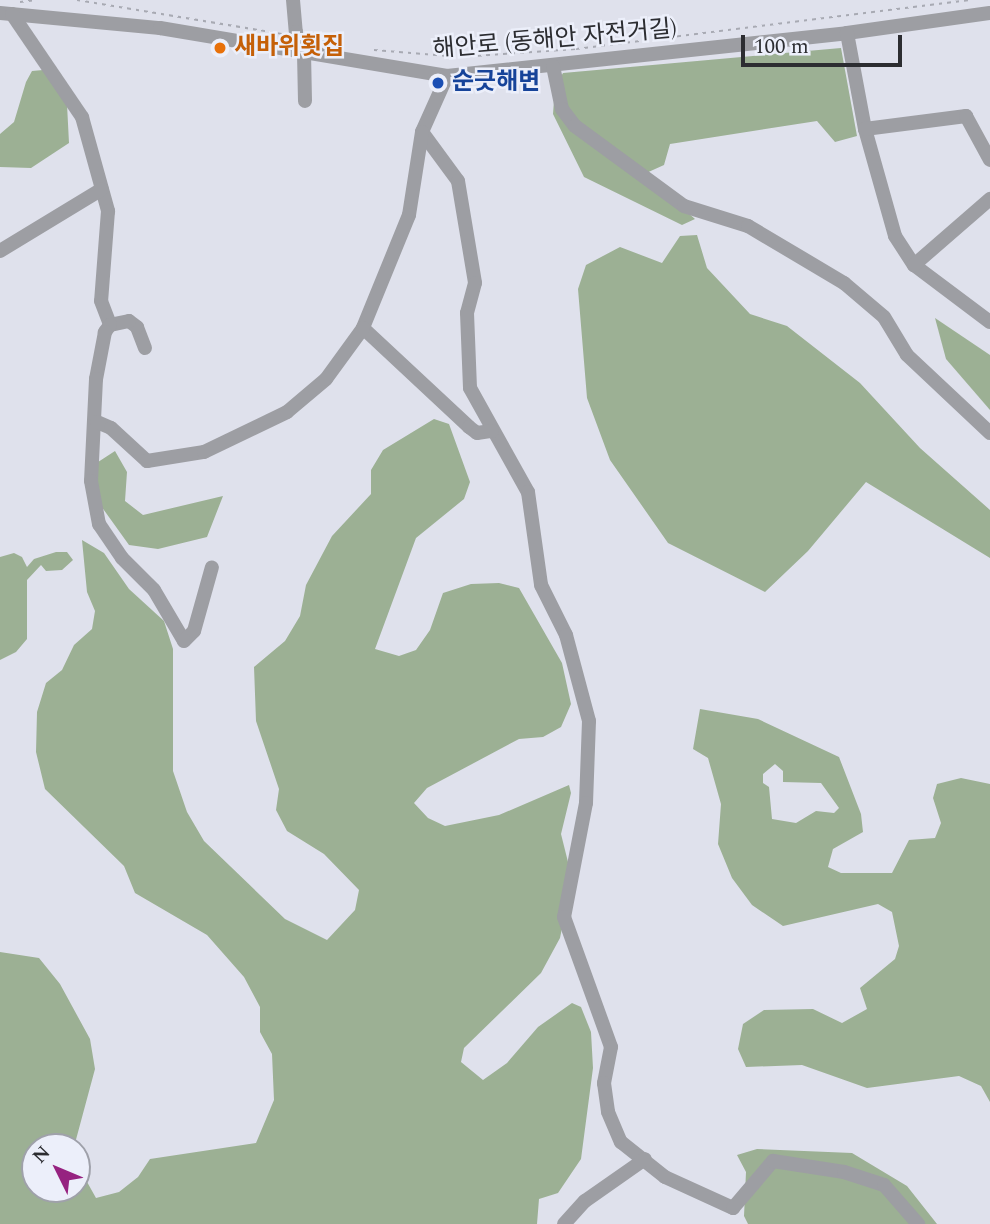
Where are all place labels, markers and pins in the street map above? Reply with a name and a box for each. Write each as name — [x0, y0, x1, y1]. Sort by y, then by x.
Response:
place label: 새바위횟집 — [234, 34, 344, 62]
marker: 새바위횟집 — [212, 40, 228, 56]
place label: 순긋해변 — [452, 69, 540, 97]
marker: 순긋해변 — [430, 75, 446, 91]

